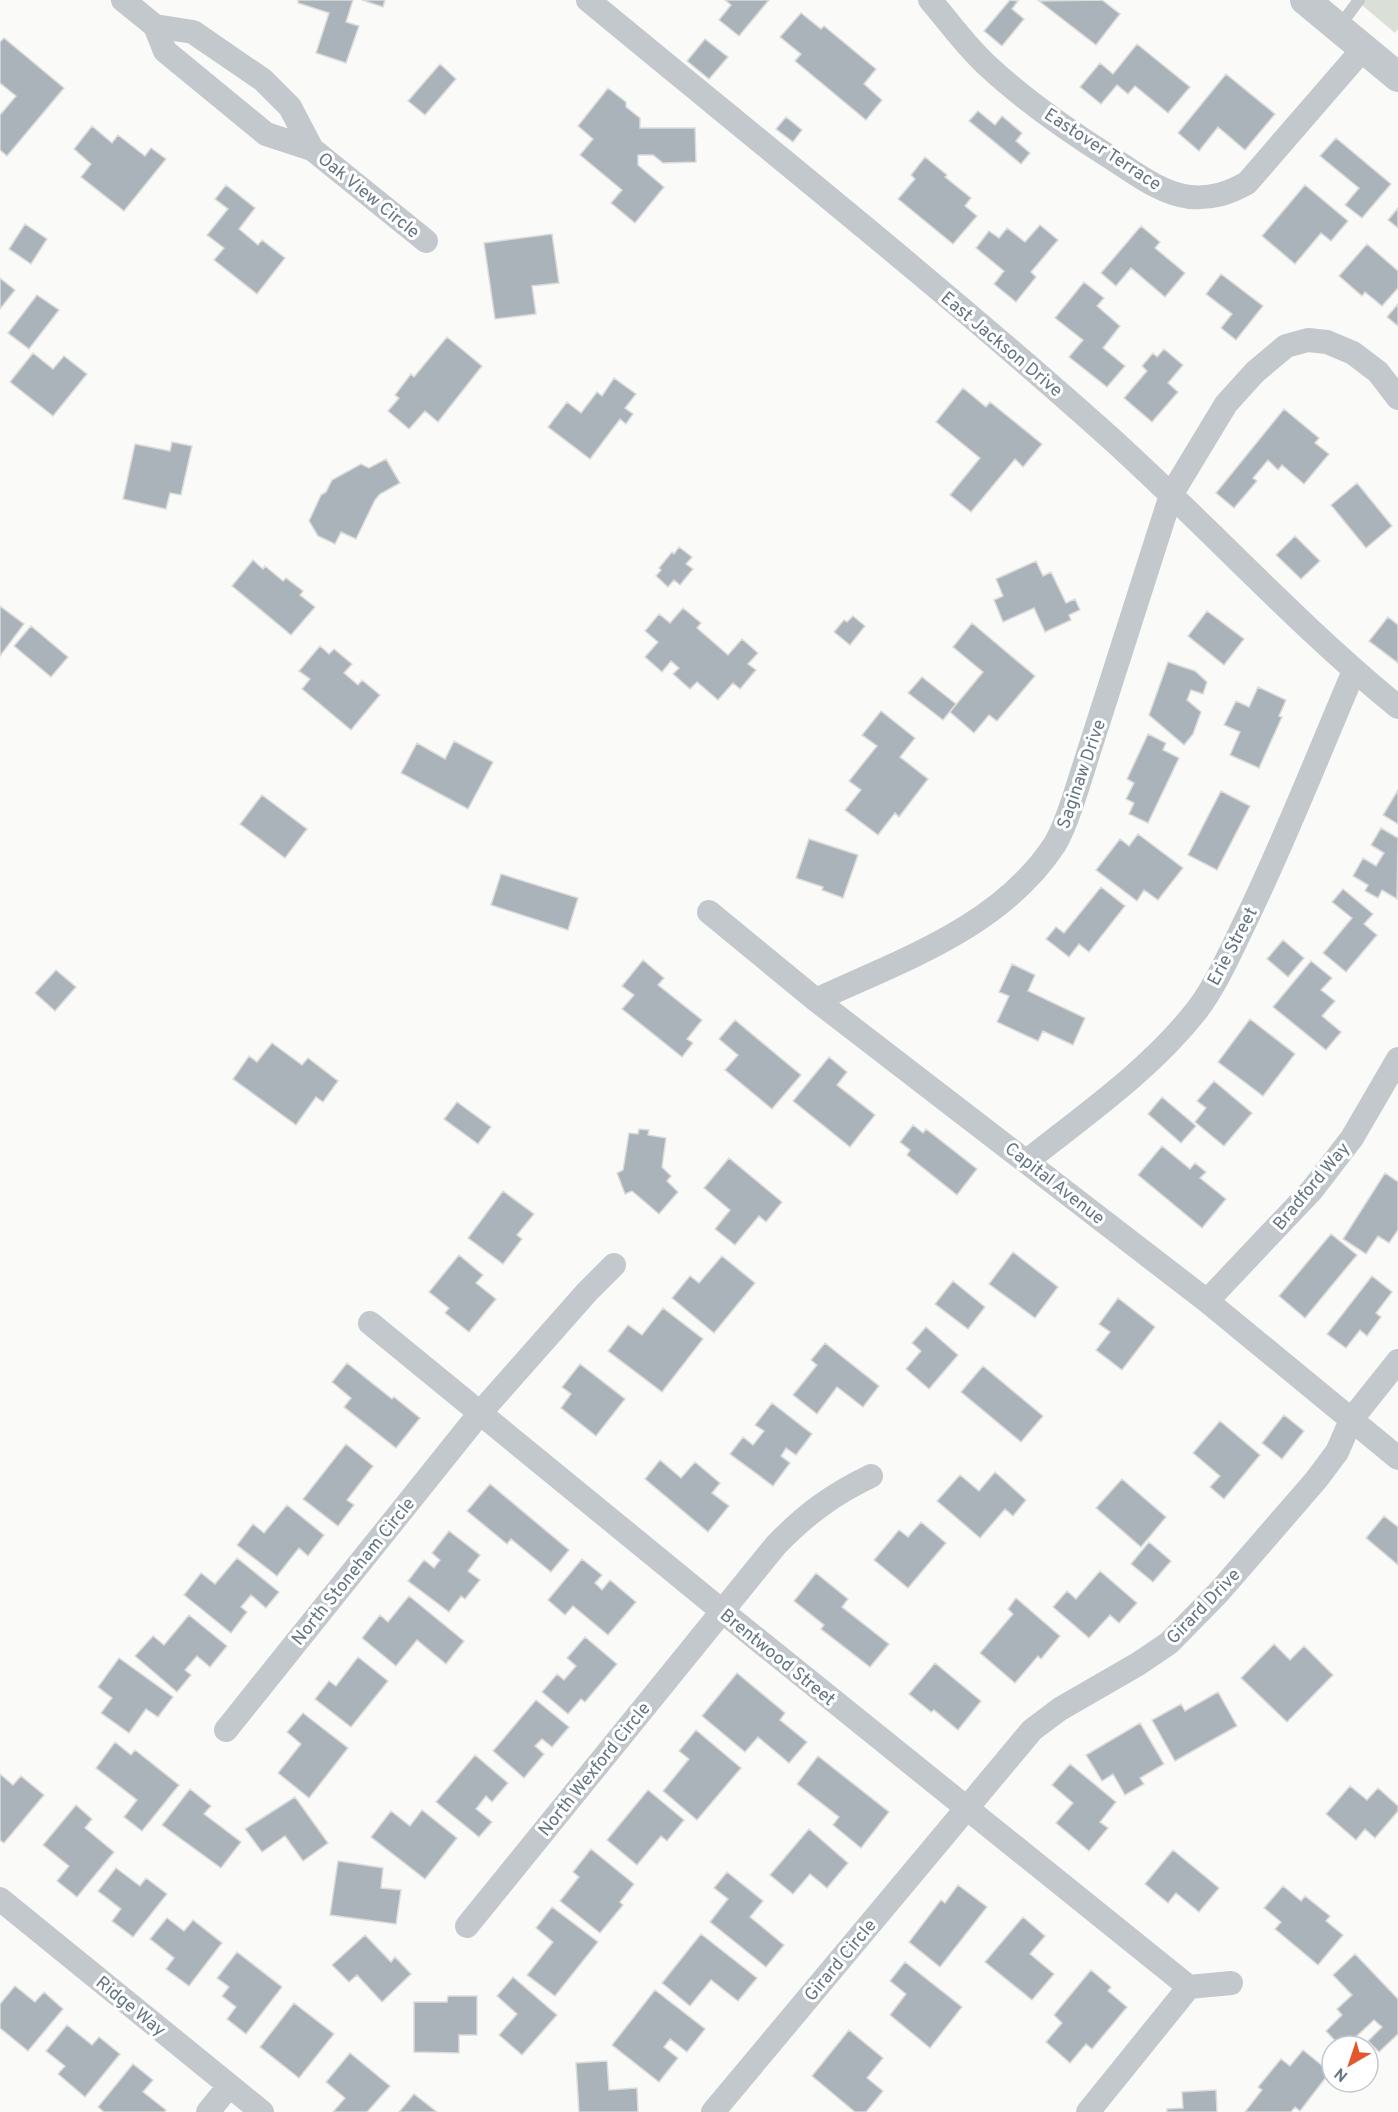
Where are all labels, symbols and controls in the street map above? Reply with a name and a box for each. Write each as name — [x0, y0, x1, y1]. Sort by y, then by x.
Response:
street label: Eastover Terrace — [1039, 104, 1165, 197]
street label: Oak View Circle — [312, 148, 424, 244]
street label: East Jackson Drive — [935, 287, 1067, 403]
street label: Saginaw Drive — [1053, 717, 1112, 832]
street label: Erie Street — [1203, 903, 1264, 990]
street label: Capital Avenue — [999, 1138, 1109, 1230]
street label: Bradford Way — [1269, 1138, 1356, 1236]
street label: North Stoneham Circle — [287, 1493, 421, 1651]
street label: Girard Drive — [1162, 1564, 1246, 1650]
street label: Brentwood Street — [715, 1605, 839, 1712]
street label: North Wexford Circle — [534, 1698, 656, 1842]
street label: Girard Circle — [800, 1915, 882, 2007]
street label: Ridge Way — [90, 1972, 170, 2042]
north arrow — [1320, 2034, 1380, 2094]
text: N — [1331, 2063, 1353, 2085]

